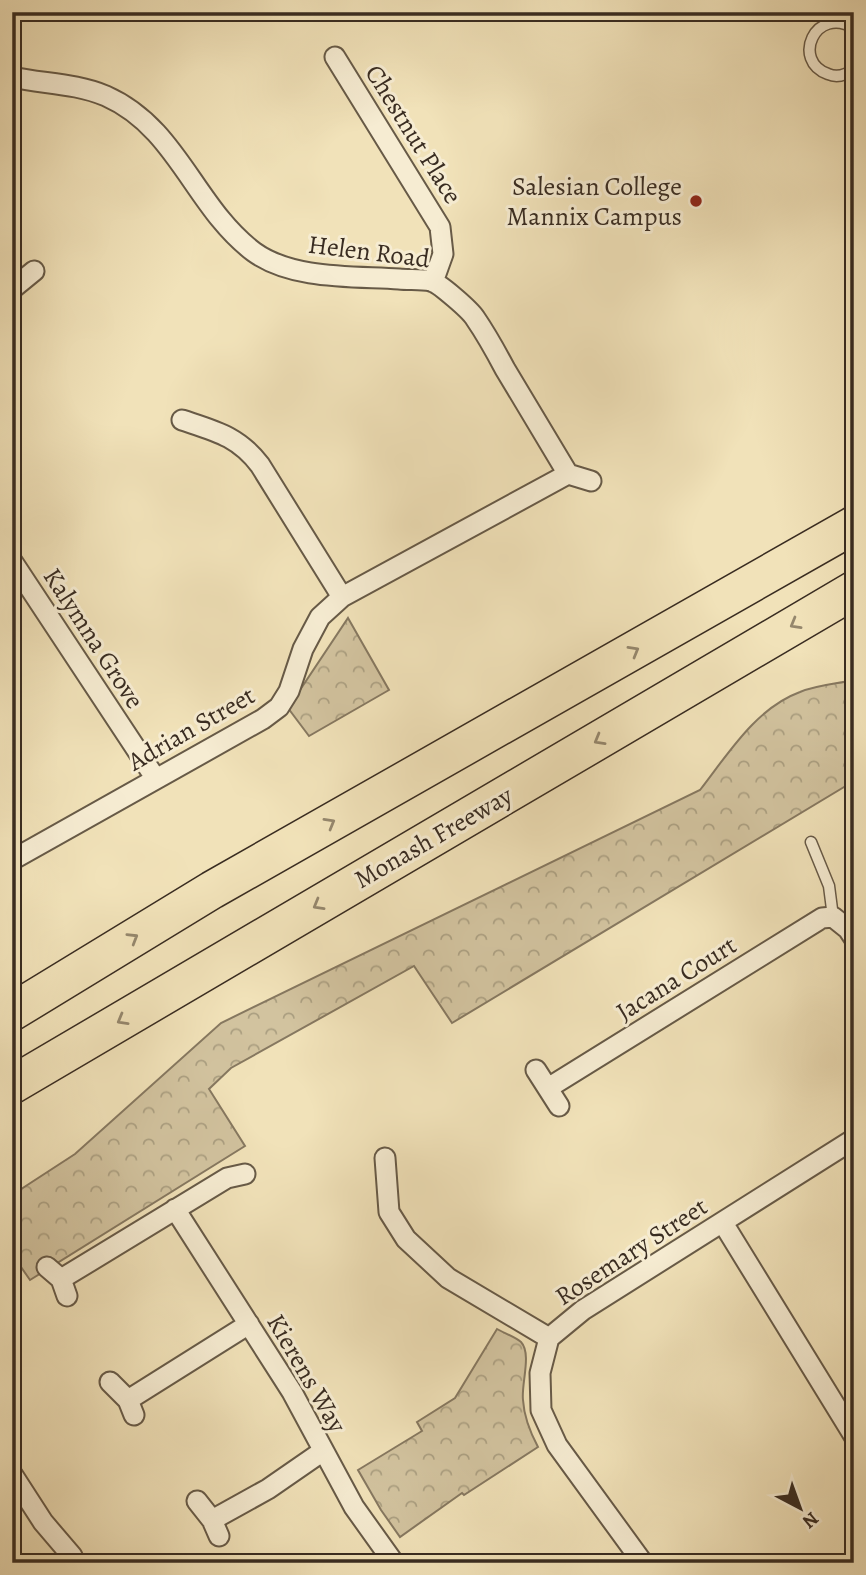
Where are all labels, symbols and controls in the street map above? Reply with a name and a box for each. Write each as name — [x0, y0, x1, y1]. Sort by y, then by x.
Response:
street label: Chestnut Place — [357, 58, 470, 211]
place label: Salesian College Mannix Campus — [507, 169, 682, 234]
marker: Salesian College Mannix Campus — [688, 193, 704, 209]
street label: Helen Road — [306, 227, 432, 276]
street label: Kalymna Grove — [35, 561, 152, 715]
one-way arrow — [789, 616, 802, 629]
one-way arrow — [627, 646, 639, 659]
street label: Adrian Street — [120, 678, 262, 779]
one-way arrow — [593, 732, 606, 745]
street label: Monash Freeway — [348, 778, 519, 897]
one-way arrow — [322, 818, 335, 831]
one-way arrow — [313, 897, 326, 910]
street label: Jacana Court — [610, 927, 743, 1029]
one-way arrow — [126, 933, 139, 946]
one-way arrow — [117, 1012, 130, 1025]
street label: Rosemary Street — [548, 1189, 715, 1314]
street label: Kierens Way — [258, 1307, 355, 1439]
north arrow — [764, 1474, 834, 1544]
text: N — [797, 1506, 824, 1535]

